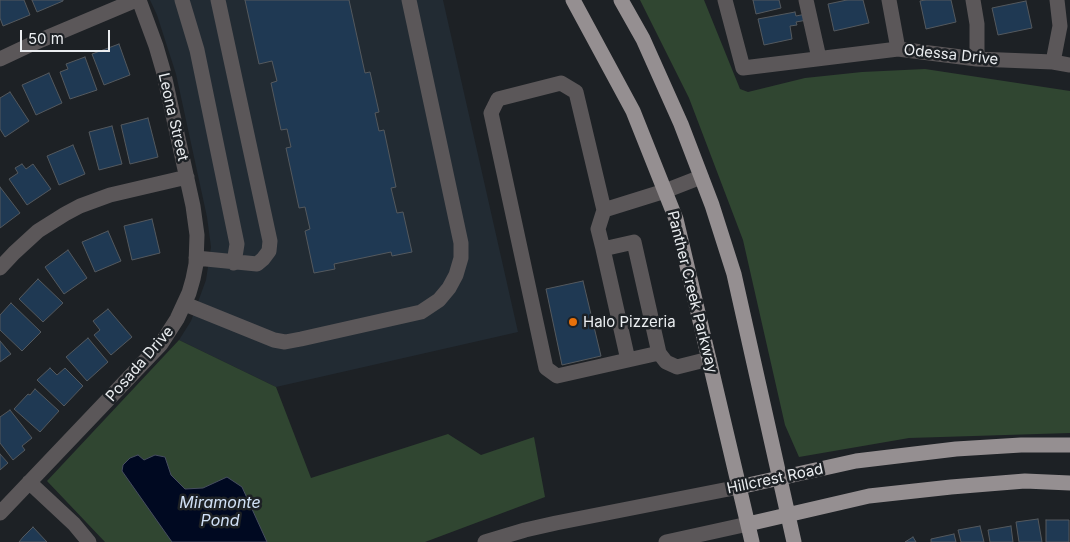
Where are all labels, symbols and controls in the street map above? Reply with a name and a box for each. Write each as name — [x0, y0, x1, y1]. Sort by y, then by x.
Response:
scale bar — [22, 20, 112, 52]
text: 50 m — [28, 29, 64, 48]
street label: Odessa Drive — [903, 41, 999, 69]
street label: Leona Street — [154, 71, 192, 163]
street label: Panther Creek Parkway — [663, 209, 721, 375]
place label: Halo Pizzeria — [583, 313, 676, 331]
marker: Halo Pizzeria — [567, 316, 579, 328]
street label: Posada Drive — [102, 323, 178, 405]
street label: Hillcrest Road — [725, 460, 825, 498]
water label: Miramonte Pond — [179, 493, 261, 531]

